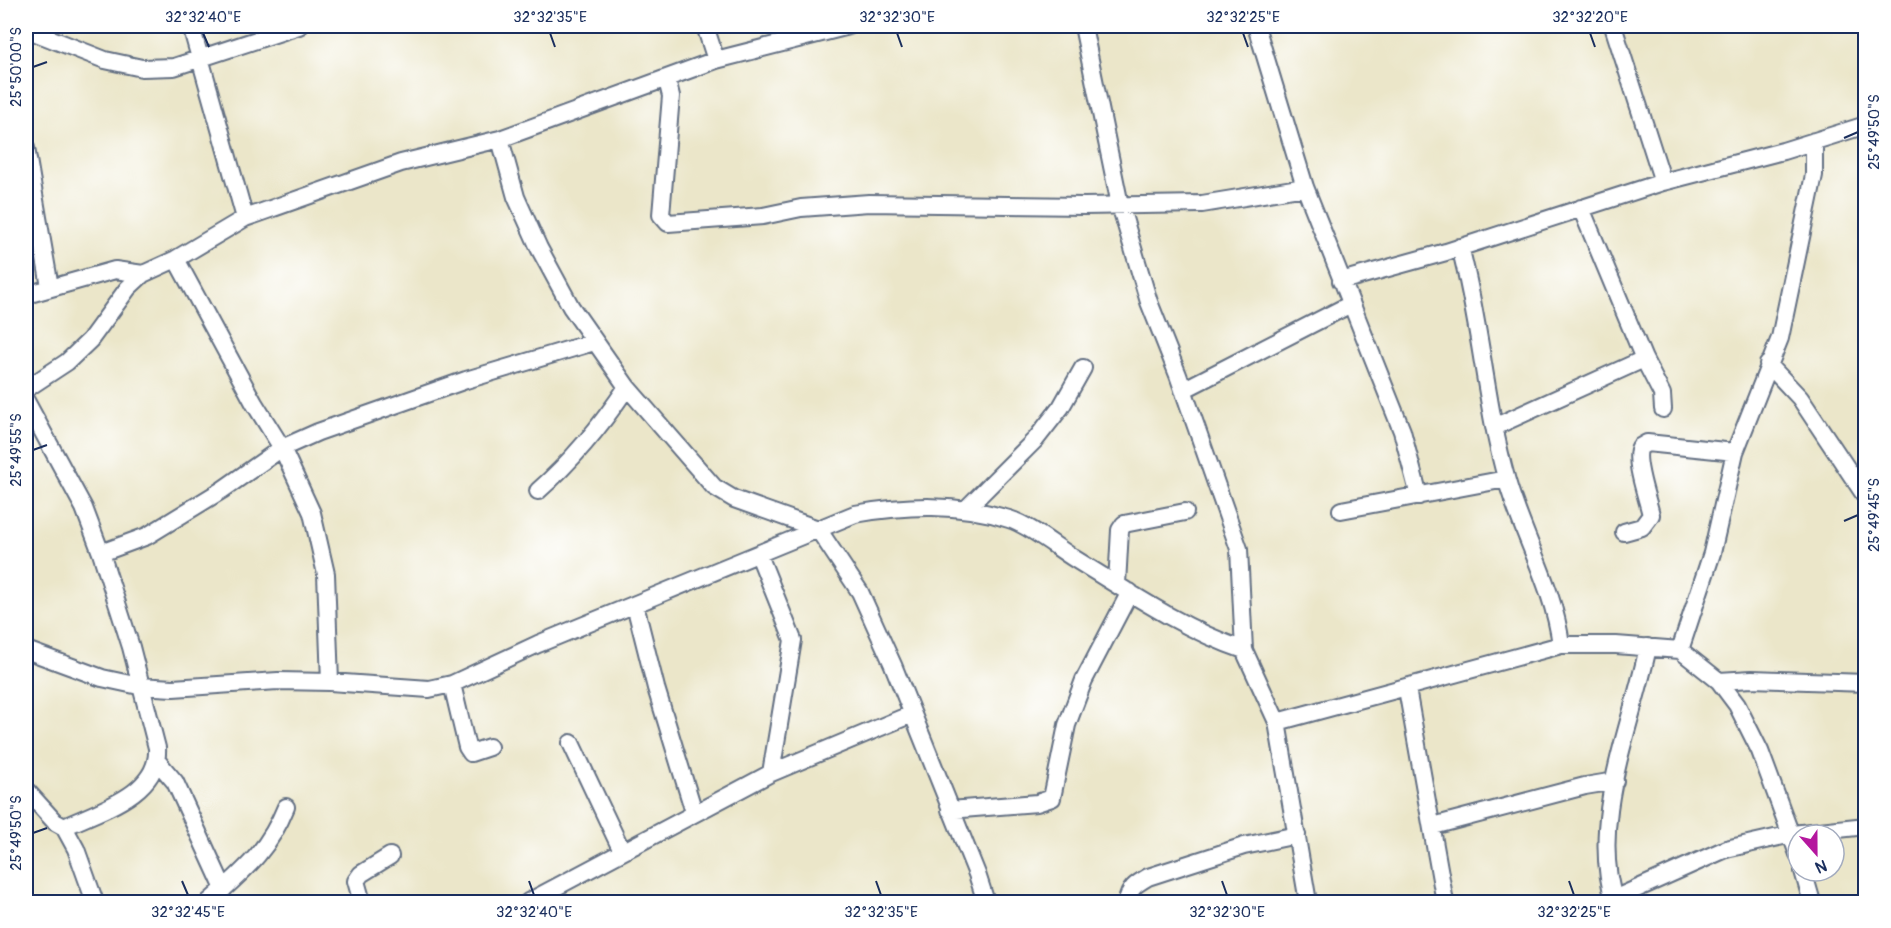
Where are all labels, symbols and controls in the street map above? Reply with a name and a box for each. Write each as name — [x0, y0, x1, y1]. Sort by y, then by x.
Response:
text: 32°32'40"E — [165, 8, 241, 27]
text: 32°32'35"E — [513, 8, 587, 27]
text: 32°32'30"E — [859, 8, 935, 27]
text: 32°32'25"E — [1206, 8, 1280, 27]
text: 32°32'20"E — [1552, 8, 1628, 27]
text: 25°50'00"S — [7, 27, 26, 107]
text: 25°49'50"S — [1865, 94, 1884, 170]
text: 25°49'55"S — [7, 413, 26, 487]
text: 25°49'45"S — [1865, 478, 1884, 552]
text: 25°49'50"S — [7, 795, 26, 871]
north arrow — [1786, 823, 1846, 883]
text: N — [1812, 855, 1830, 877]
text: 32°32'45"E — [151, 903, 225, 922]
text: 32°32'40"E — [496, 903, 572, 922]
text: 32°32'35"E — [844, 903, 918, 922]
text: 32°32'30"E — [1189, 903, 1265, 922]
text: 32°32'25"E — [1537, 903, 1611, 922]

